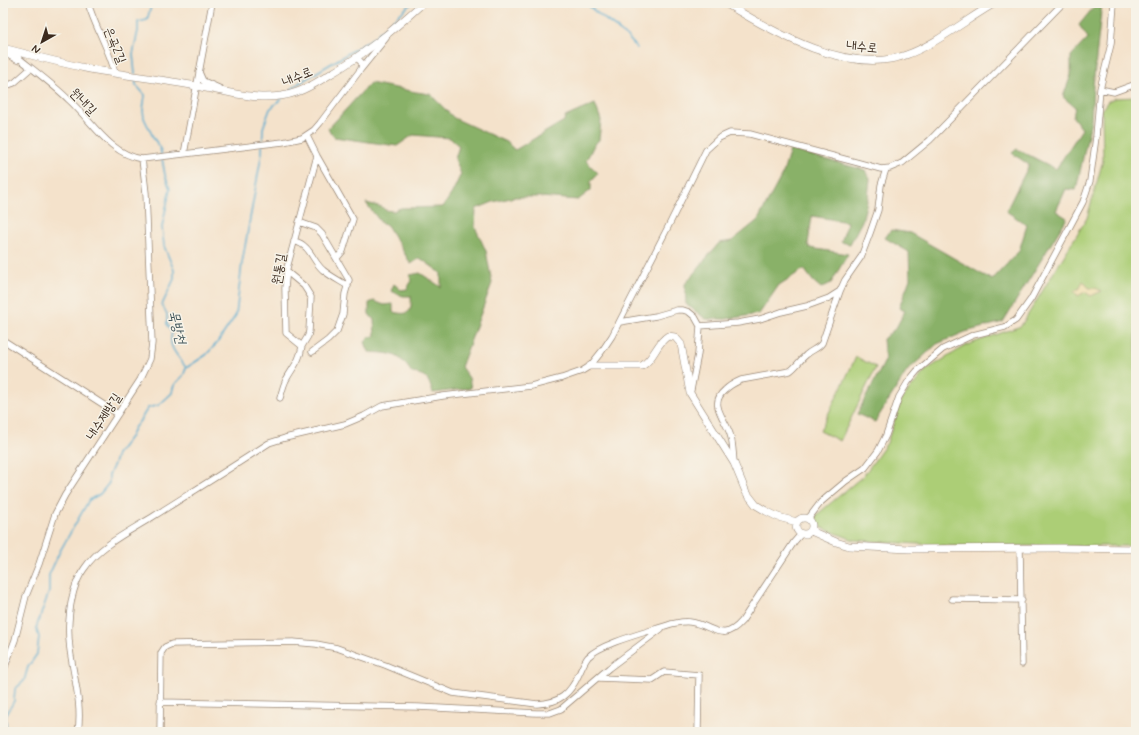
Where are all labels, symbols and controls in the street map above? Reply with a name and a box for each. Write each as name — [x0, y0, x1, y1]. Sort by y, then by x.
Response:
north arrow — [22, 22, 62, 62]
street label: 은곡2길 — [100, 25, 130, 66]
street label: 내수로 — [845, 38, 878, 57]
text: N — [29, 41, 44, 57]
street label: 내수로 — [280, 63, 315, 91]
street label: 원내길 — [66, 85, 100, 119]
street label: 원통길 — [269, 252, 290, 286]
water label: 묵방천 — [164, 309, 190, 347]
street label: 내수제방길 — [83, 390, 126, 443]

